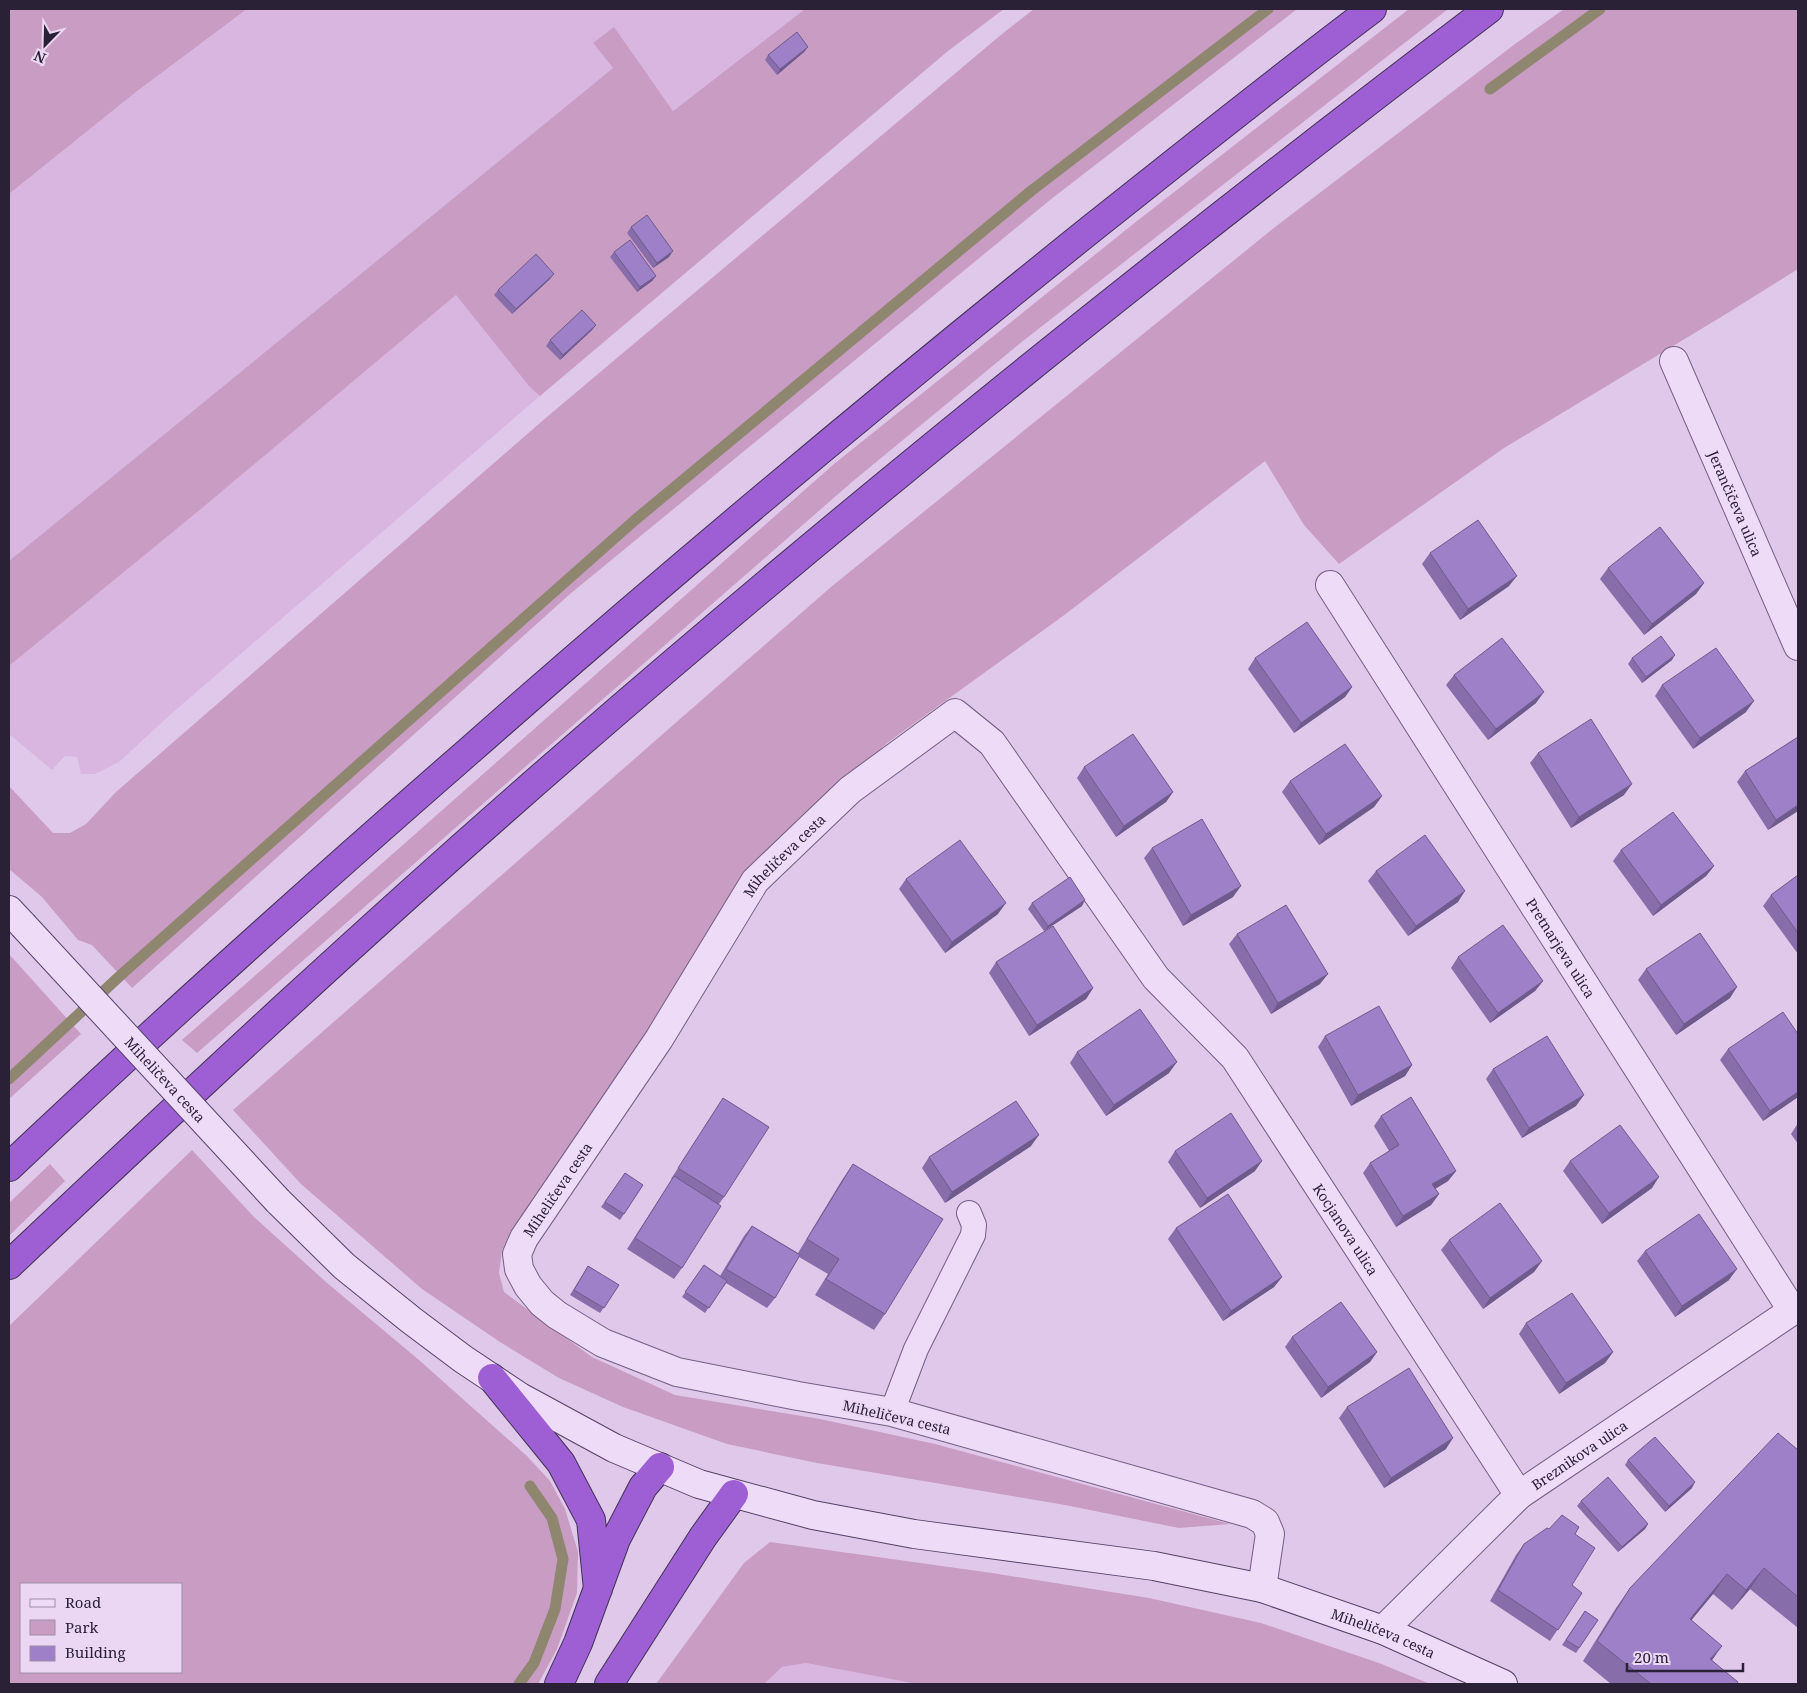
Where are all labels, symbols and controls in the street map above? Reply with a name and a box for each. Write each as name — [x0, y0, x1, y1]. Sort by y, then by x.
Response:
north arrow — [20, 20, 70, 70]
text: N — [31, 47, 49, 68]
street label: Jerančičeva ulica — [1704, 446, 1767, 559]
street label: Miheličeva cesta — [738, 809, 829, 900]
street label: Pretnarjeva ulica — [1522, 894, 1600, 1001]
street label: Miheličeva cesta — [121, 1032, 210, 1126]
street label: Miheličeva cesta — [518, 1138, 596, 1240]
street label: Kocjanova ulica — [1309, 1180, 1383, 1279]
street label: Miheličeva cesta — [841, 1395, 953, 1439]
street label: Breznikova ulica — [1527, 1415, 1631, 1494]
legend — [20, 1583, 182, 1673]
text: Road — [65, 1592, 101, 1612]
street label: Miheličeva cesta — [1329, 1603, 1438, 1662]
text: Park — [65, 1617, 99, 1637]
scale bar — [1627, 1640, 1743, 1672]
text: Building — [65, 1642, 126, 1662]
text: 20 m — [1634, 1647, 1669, 1667]

